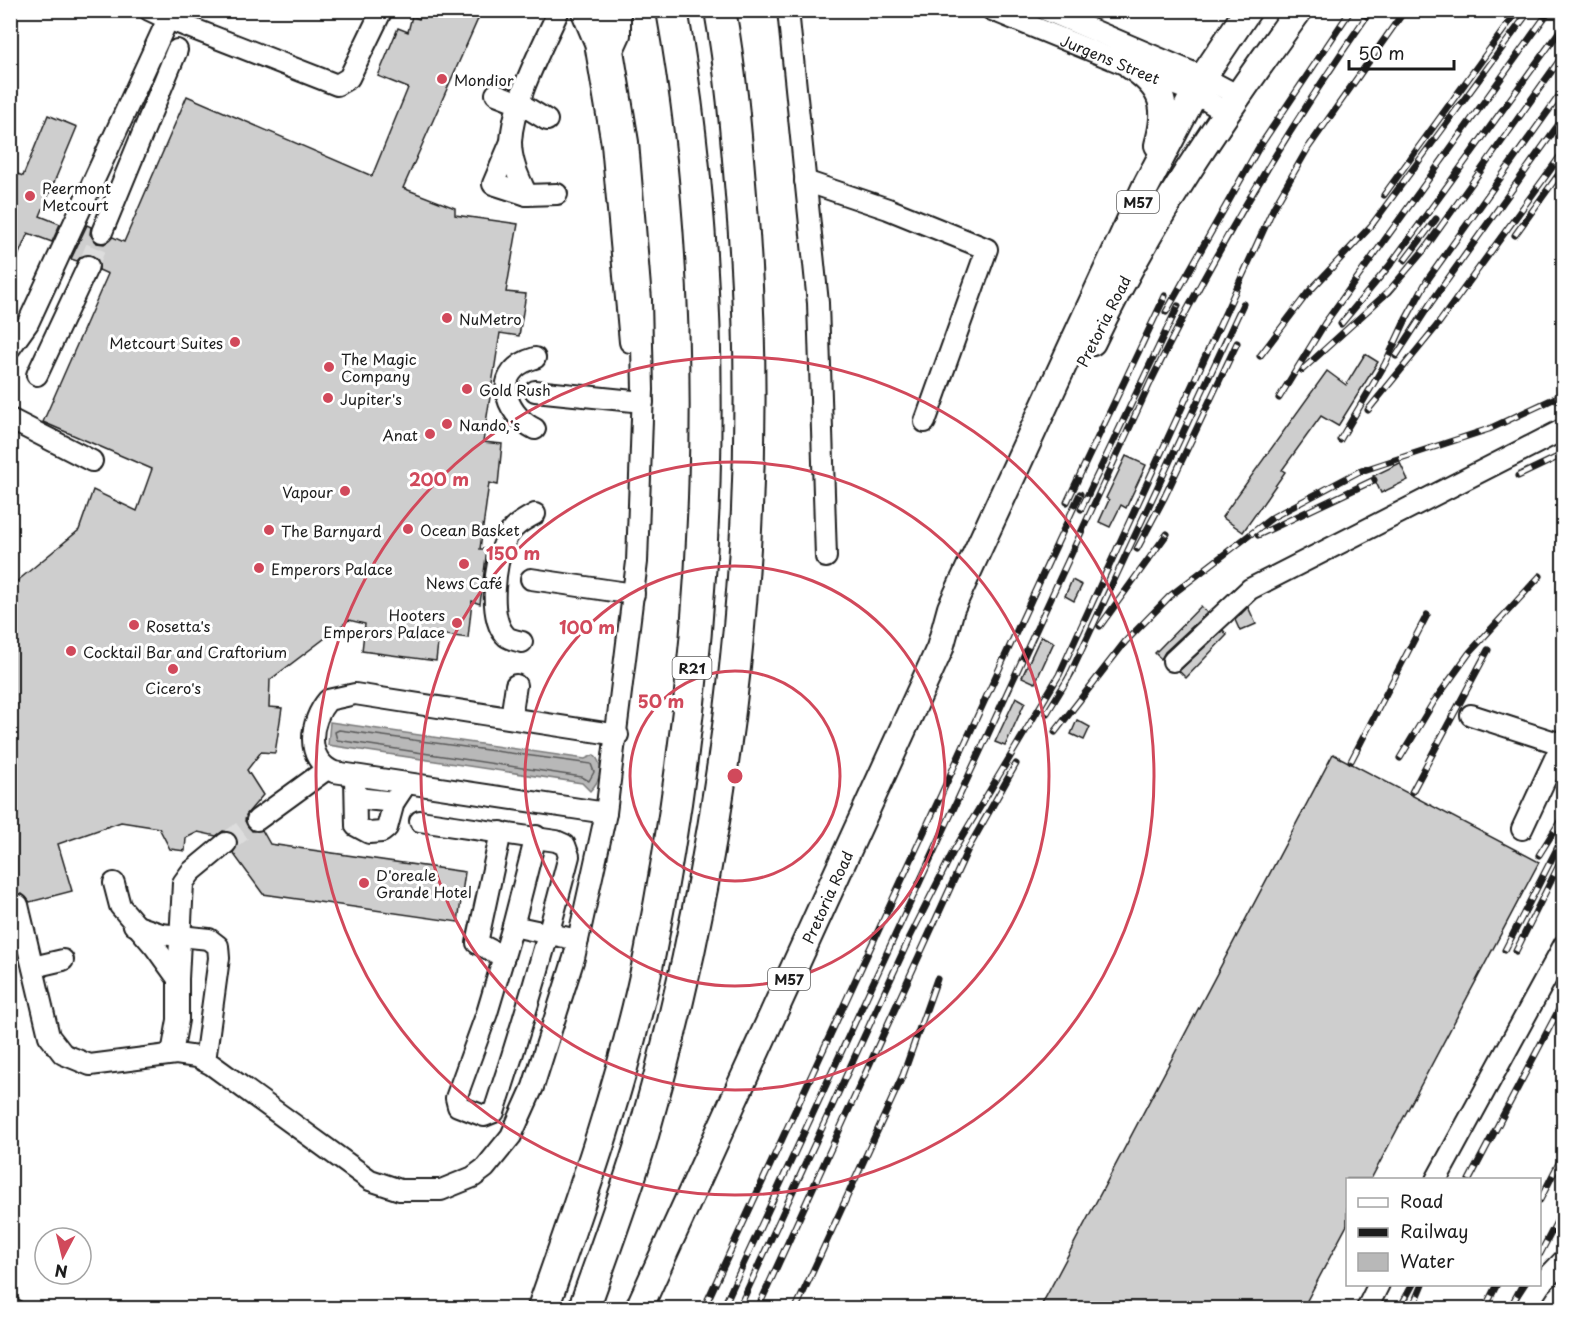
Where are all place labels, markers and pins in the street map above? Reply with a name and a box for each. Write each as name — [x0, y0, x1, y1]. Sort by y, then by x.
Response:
place label: Mondior — [454, 68, 514, 91]
marker: Mondior — [435, 72, 449, 86]
place label: Peermont Metcourt — [42, 176, 111, 216]
marker: Peermont Metcourt — [23, 189, 37, 203]
place label: NuMetro — [459, 307, 522, 330]
marker: NuMetro — [440, 311, 454, 325]
place label: Metcourt Suites — [109, 331, 223, 354]
marker: Metcourt Suites — [228, 335, 242, 349]
place label: The Magic Company — [341, 347, 417, 387]
marker: The Magic Company — [322, 360, 336, 374]
place label: Gold Rush — [479, 378, 551, 401]
marker: Gold Rush — [460, 382, 474, 396]
place label: Jupiter's — [340, 387, 402, 410]
marker: Jupiter's — [321, 391, 335, 405]
place label: Nando,'s — [459, 413, 520, 436]
marker: Nando,'s — [440, 417, 454, 431]
place label: Anat — [382, 423, 418, 446]
marker: Anat — [423, 427, 437, 441]
place label: Vapour — [282, 480, 333, 503]
marker: Vapour — [338, 484, 352, 498]
place label: Ocean Basket — [420, 518, 520, 541]
place label: The Barnyard — [281, 519, 382, 542]
marker: Ocean Basket — [401, 522, 415, 536]
marker: The Barnyard — [262, 523, 276, 537]
place label: Emperors Palace — [271, 557, 393, 580]
marker: News Café — [457, 557, 471, 571]
marker: Emperors Palace — [252, 561, 266, 575]
place label: News Café — [425, 571, 503, 594]
place label: Hooters Emperors Palace — [323, 603, 445, 643]
place label: Rosetta's — [146, 614, 210, 637]
marker: Hooters Emperors Palace — [450, 616, 464, 630]
marker: Rosetta's — [127, 618, 141, 632]
place label: Cocktail Bar and Craftorium — [83, 640, 287, 663]
marker: Cocktail Bar and Craftorium — [64, 644, 78, 658]
marker: Cicero's — [166, 662, 180, 676]
place label: Cicero's — [145, 676, 201, 699]
centre of rings — [725, 766, 745, 786]
place label: D'oreale Grande Hotel — [376, 863, 472, 903]
marker: D'oreale Grande Hotel — [357, 876, 371, 890]

